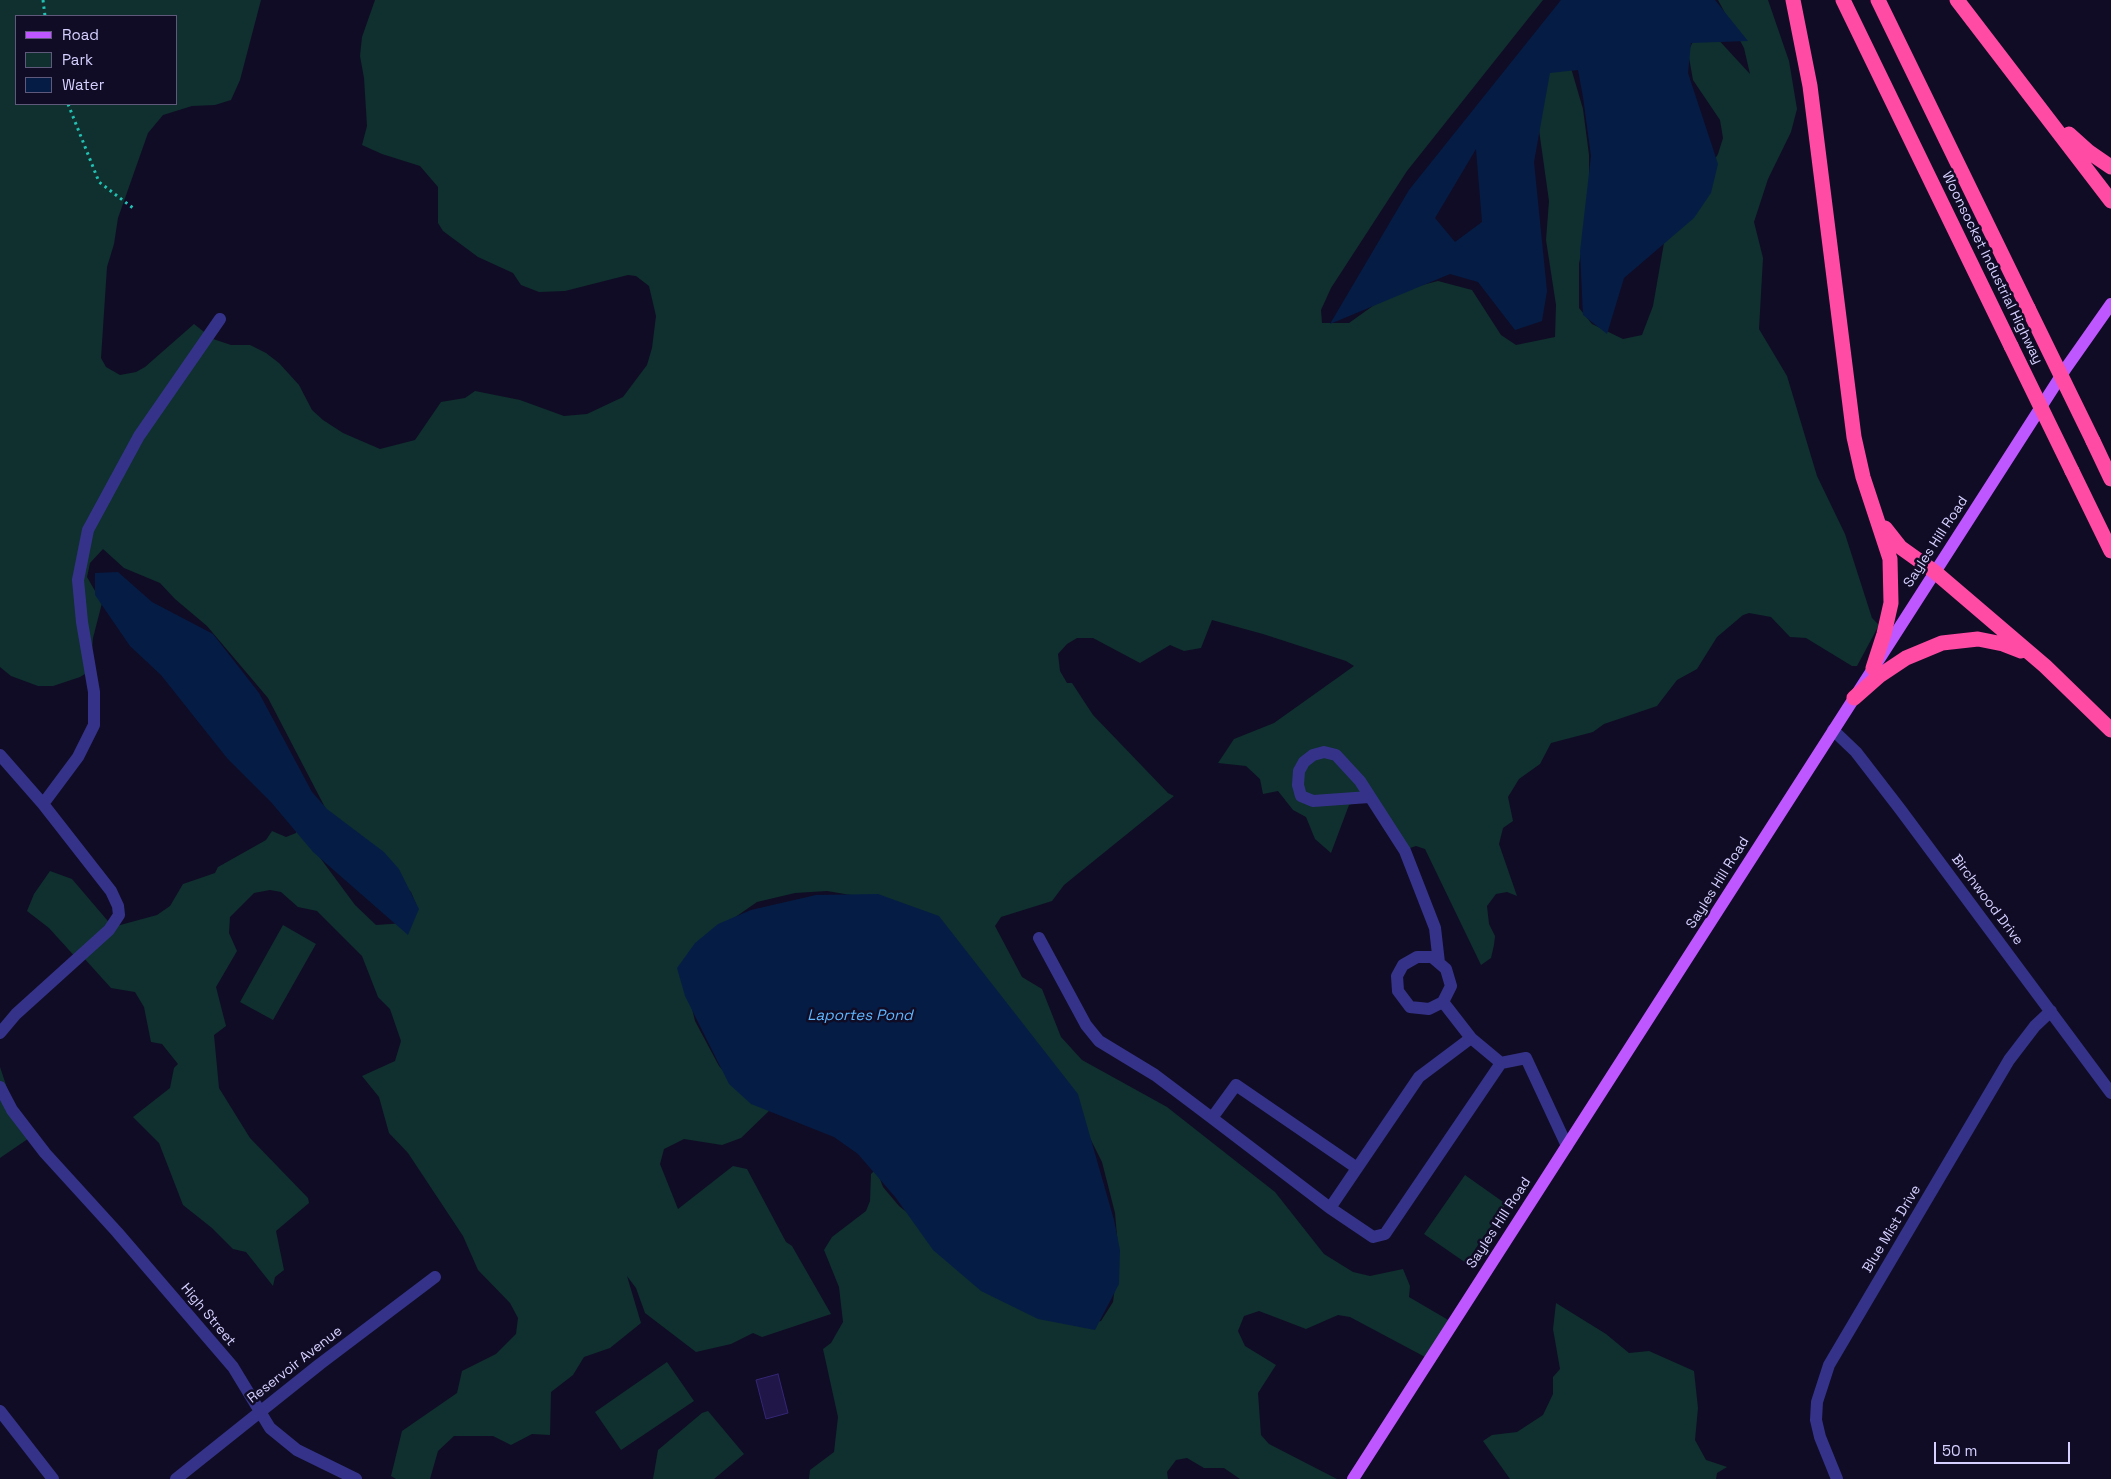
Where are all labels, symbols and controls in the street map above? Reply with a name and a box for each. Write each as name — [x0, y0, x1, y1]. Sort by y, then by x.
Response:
legend — [15, 15, 178, 105]
text: Road — [62, 25, 99, 44]
text: Park — [62, 50, 93, 69]
text: Water — [62, 75, 104, 94]
street label: Woonsocket Industrial Highway — [1938, 169, 2046, 367]
street label: Sayles Hill Road — [1900, 493, 1972, 591]
street label: Sayles Hill Road — [1683, 834, 1753, 932]
street label: Birchwood Drive — [1947, 851, 2027, 949]
water label: Laportes Pond — [807, 1007, 913, 1025]
street label: Sayles Hill Road — [1463, 1174, 1535, 1272]
street label: Blue Mist Drive — [1859, 1182, 1925, 1276]
street label: High Street — [177, 1280, 239, 1350]
street label: Reservoir Avenue — [244, 1323, 346, 1407]
scale bar — [1936, 1432, 2072, 1464]
text: 50 m — [1942, 1441, 1977, 1460]

